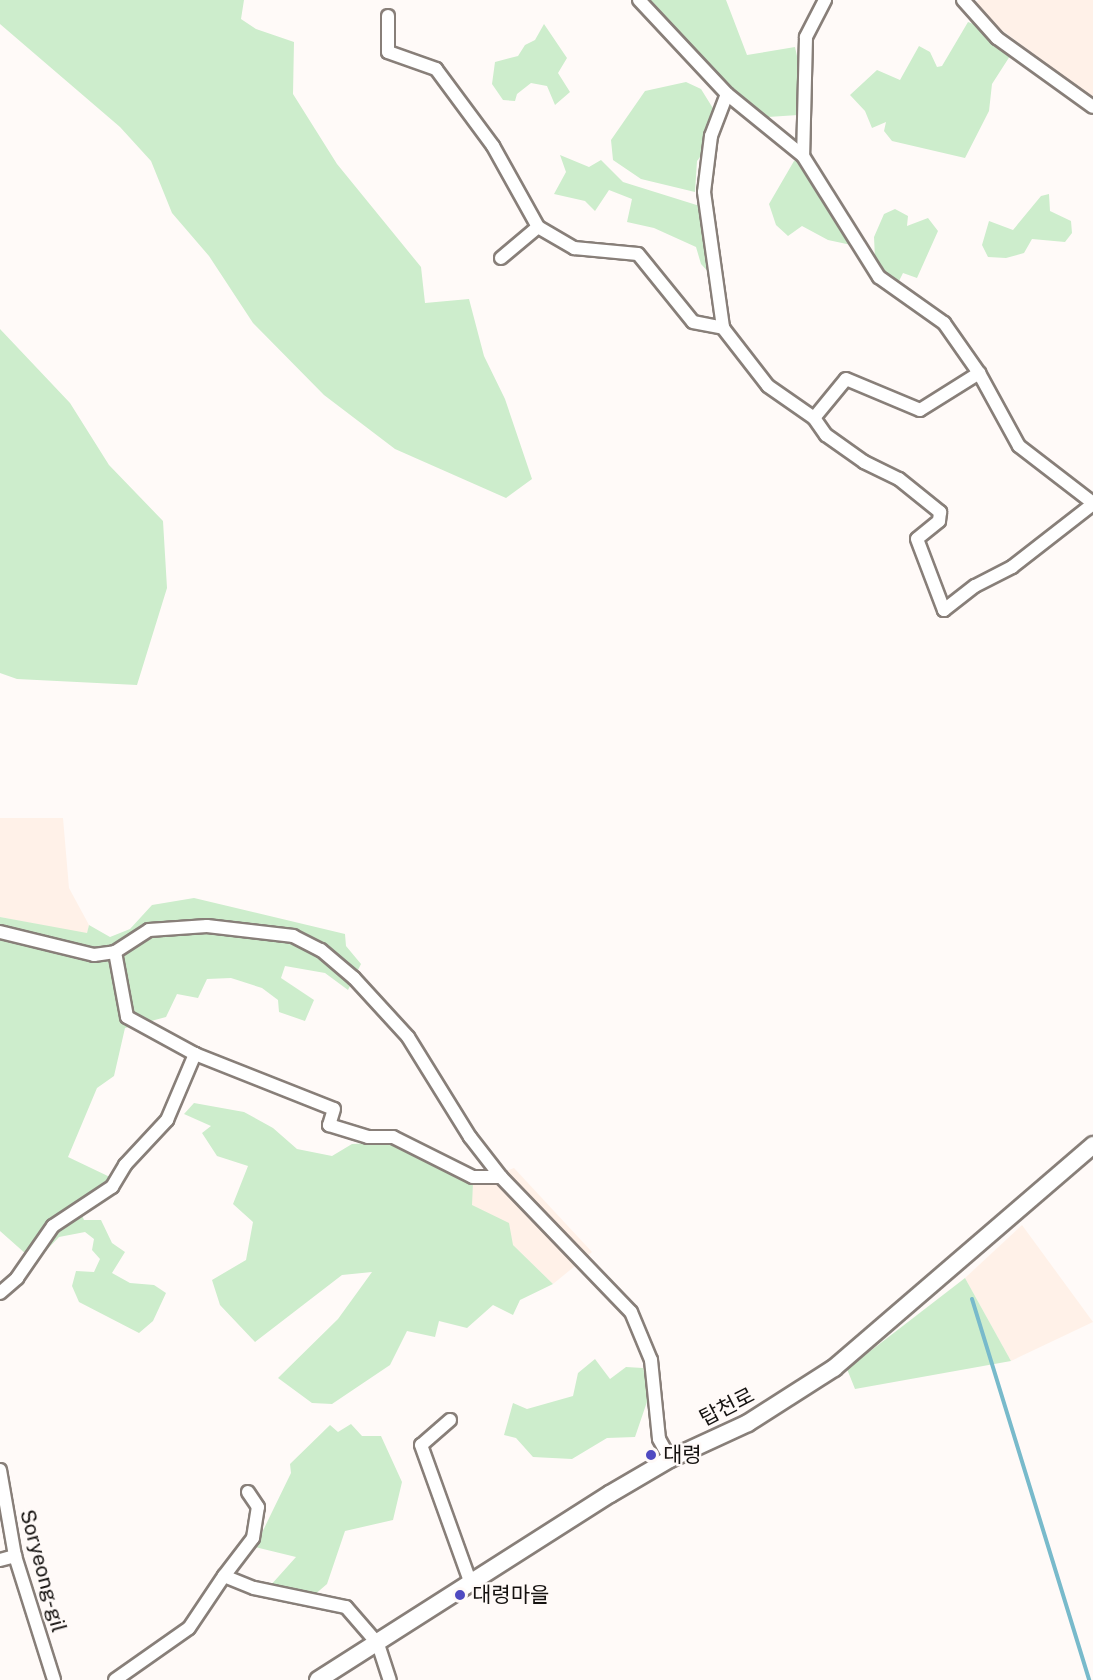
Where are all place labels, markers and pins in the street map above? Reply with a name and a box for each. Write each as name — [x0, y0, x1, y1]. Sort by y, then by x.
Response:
place label: 대령 — [663, 1442, 702, 1468]
marker: 대령 — [644, 1448, 658, 1462]
place label: 대령마을 — [472, 1582, 549, 1608]
marker: 대령마을 — [453, 1588, 467, 1602]

